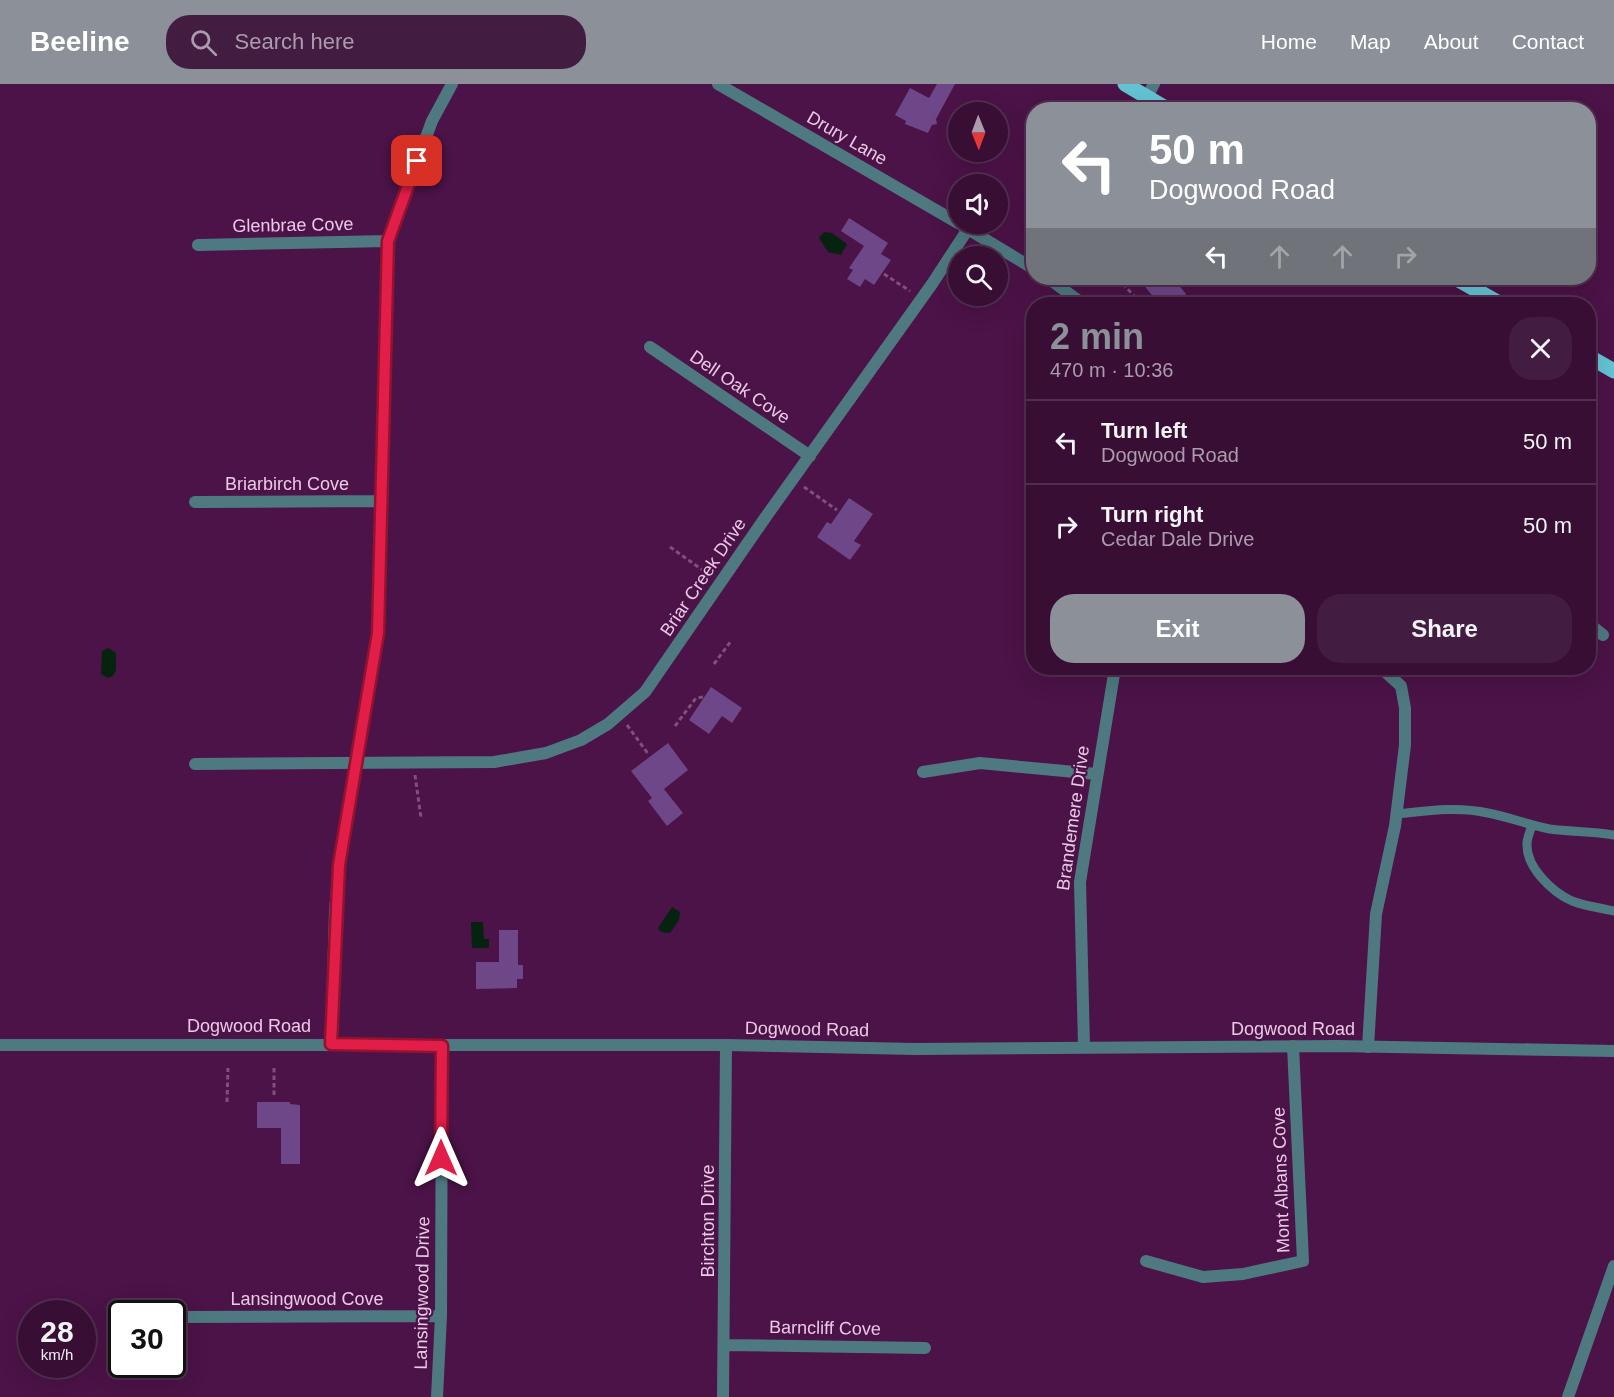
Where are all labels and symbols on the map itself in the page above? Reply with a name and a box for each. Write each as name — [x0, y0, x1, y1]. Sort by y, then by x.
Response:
north arrow — [948, 102, 1008, 162]
street label: Drury Lane — [803, 107, 891, 169]
pin — [391, 135, 442, 186]
street label: Glenbrae Cove — [232, 214, 354, 236]
street label: Dell Oak Cove — [686, 346, 794, 428]
street label: Briarbirch Cove — [225, 474, 349, 494]
street label: Briar Creek Drive — [656, 514, 750, 640]
street label: Brandemere Drive — [1053, 744, 1093, 892]
street label: Dogwood Road — [187, 1016, 311, 1036]
street label: Dogwood Road — [745, 1018, 869, 1040]
street label: Dogwood Road — [1231, 1019, 1355, 1039]
street label: Mont Albans Cove — [1268, 1107, 1294, 1253]
position arrow — [409, 1126, 473, 1190]
street label: Birchton Drive — [698, 1164, 718, 1278]
street label: Lansingwood Drive — [411, 1216, 433, 1370]
street label: Lansingwood Cove — [230, 1289, 384, 1309]
speed limit sign: 30 — [108, 1300, 186, 1378]
street label: Barncliff Cove — [769, 1317, 881, 1339]

